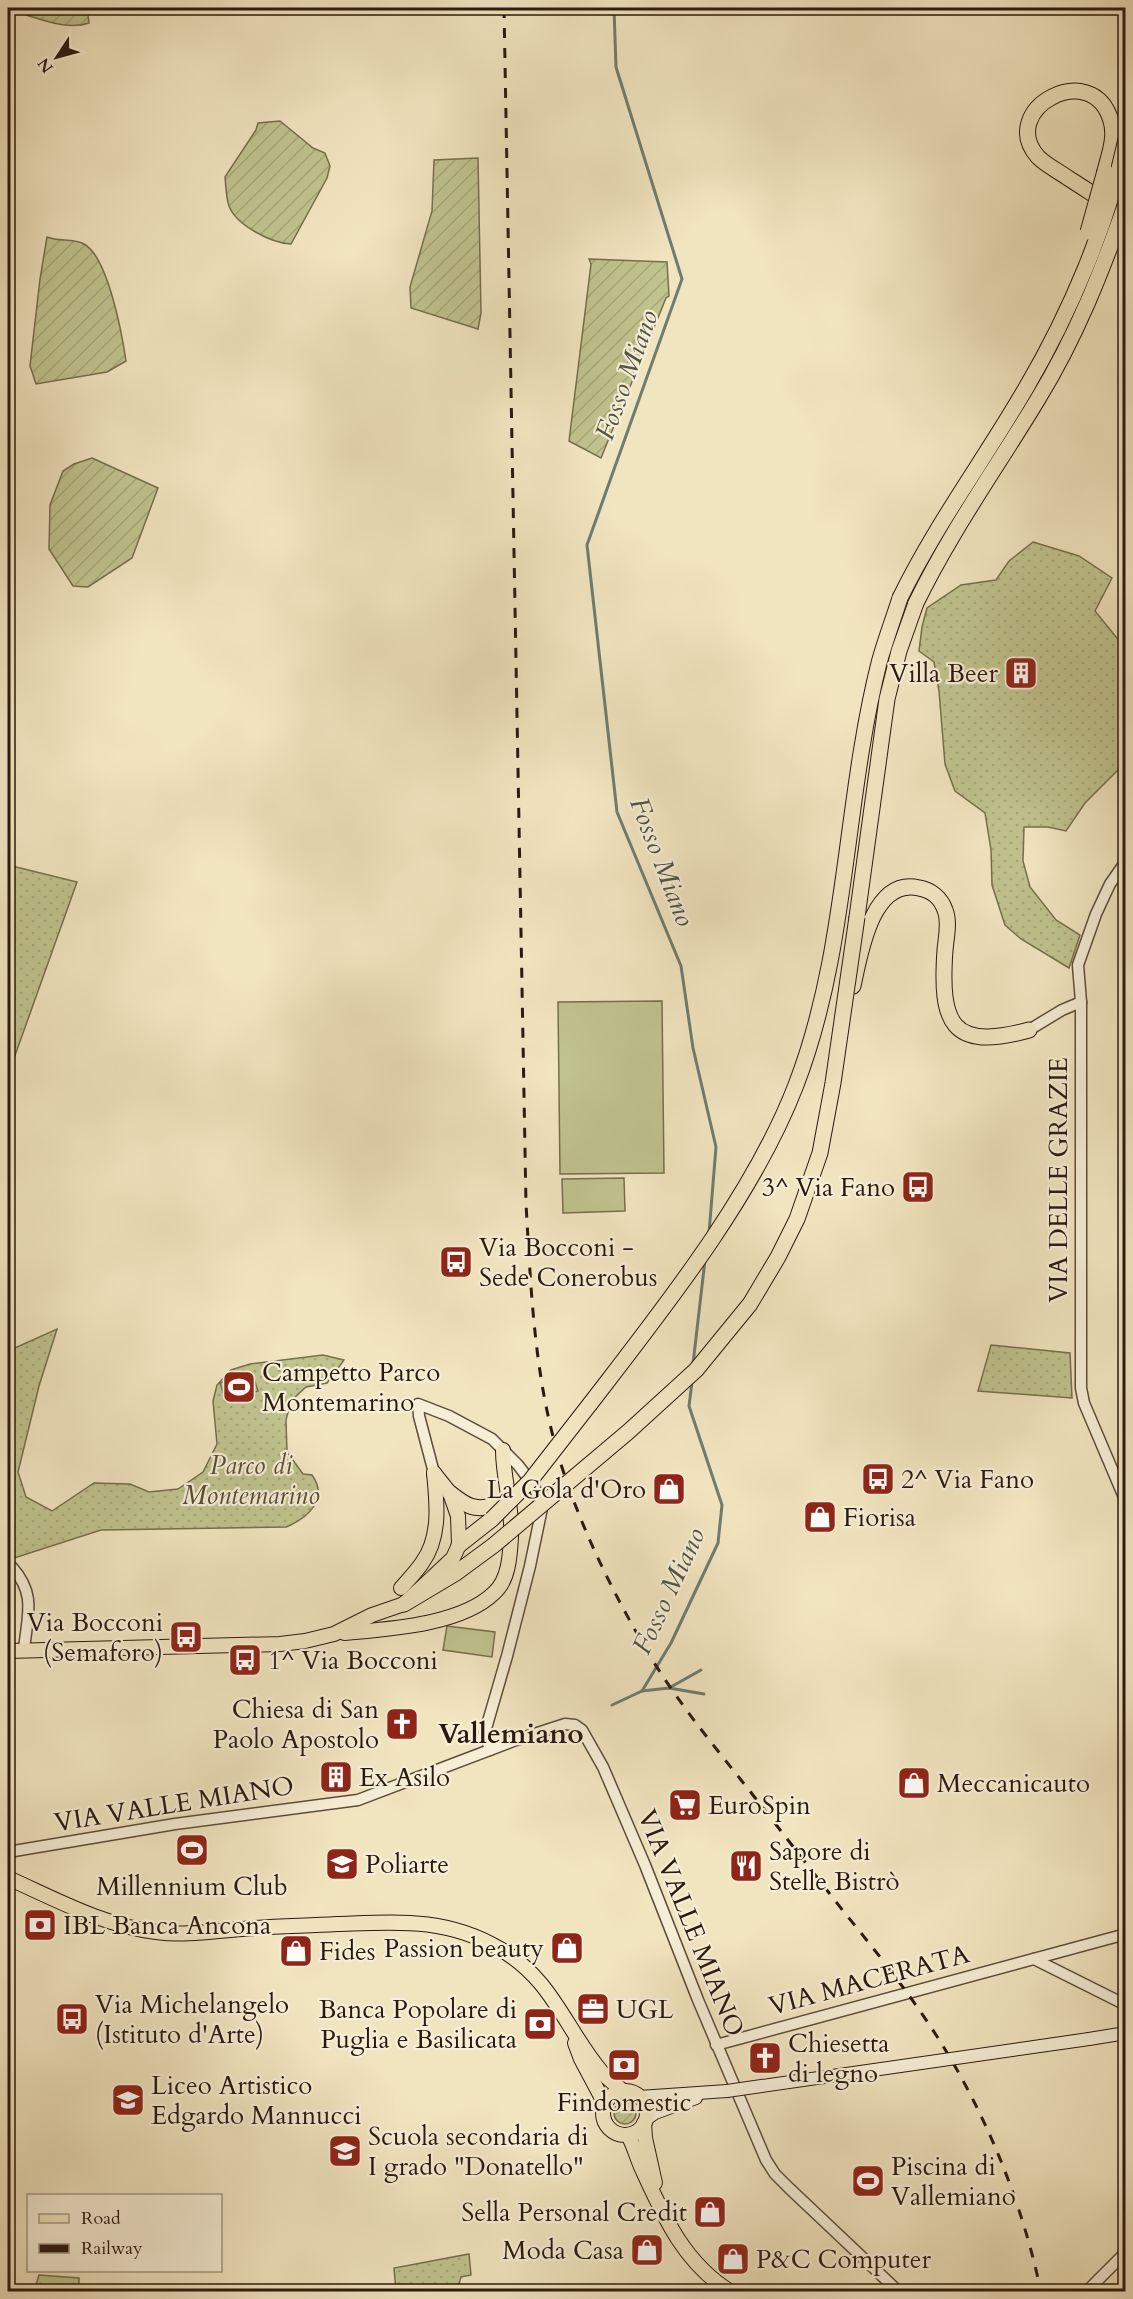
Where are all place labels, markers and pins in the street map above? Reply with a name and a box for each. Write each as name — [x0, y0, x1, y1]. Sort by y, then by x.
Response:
building icon: Villa Beer — [1003, 655, 1039, 691]
place label: Villa Beer — [889, 656, 999, 691]
bus stop icon: 3^ Via Fano — [900, 1169, 936, 1205]
place label: 3^ Via Fano — [762, 1170, 895, 1205]
place label: Via Bocconi - Sede Conerobus — [479, 1230, 657, 1295]
bus stop icon: Via Bocconi - Sede Conerobus — [438, 1244, 474, 1280]
place label: Campetto Parco Montemarino — [262, 1355, 440, 1420]
sports icon: Campetto Parco Montemarino — [221, 1369, 257, 1405]
bus stop icon: 2^ Via Fano — [860, 1461, 896, 1497]
place label: 2^ Via Fano — [901, 1462, 1034, 1497]
shop icon: La Gola d'Oro — [651, 1471, 687, 1507]
place label: La Gola d'Oro — [487, 1472, 646, 1507]
shop icon: Fiorisa — [802, 1499, 838, 1535]
place label: Fiorisa — [843, 1500, 916, 1535]
place label: Via Bocconi (Semaforo) — [27, 1605, 163, 1670]
bus stop icon: Via Bocconi (Semaforo) — [168, 1619, 204, 1655]
bus stop icon: 1^ Via Bocconi — [227, 1642, 263, 1678]
place label: 1^ Via Bocconi — [268, 1643, 438, 1678]
place label: Chiesa di San Paolo Apostolo — [213, 1692, 379, 1757]
church icon: Chiesa di San Paolo Apostolo — [384, 1706, 420, 1742]
building icon: Ex Asilo — [318, 1759, 354, 1795]
place label: Ex Asilo — [359, 1760, 450, 1795]
shop icon: Meccanicauto — [896, 1765, 932, 1801]
place label: Meccanicauto — [937, 1766, 1090, 1801]
supermarket icon: EuroSpin — [667, 1787, 703, 1823]
place label: EuroSpin — [708, 1788, 811, 1823]
sports icon: Millennium Club — [174, 1832, 210, 1868]
place label: Sapore di Stelle Bistrò — [769, 1834, 900, 1899]
school or university icon: Poliarte — [324, 1846, 360, 1882]
place label: Poliarte — [365, 1847, 449, 1882]
restaurant icon: Sapore di Stelle Bistrò — [728, 1848, 764, 1884]
place label: Millennium Club — [96, 1869, 288, 1904]
bank icon: IBL Banca Ancona — [22, 1907, 58, 1943]
place label: IBL Banca Ancona — [63, 1908, 271, 1943]
shop icon: Passion beauty — [549, 1930, 585, 1966]
place label: Passion beauty — [384, 1931, 544, 1966]
shop icon: Fides — [278, 1933, 314, 1969]
place label: Fides — [319, 1934, 375, 1969]
place label: Via Michelangelo (Istituto d'Arte) — [95, 1987, 289, 2052]
office icon: UGL — [575, 1991, 611, 2027]
place label: Banca Popolare di Puglia e Basilicata — [319, 1992, 517, 2057]
place label: UGL — [616, 1992, 674, 2027]
bus stop icon: Via Michelangelo (Istituto d'Arte) — [54, 2001, 90, 2037]
bank icon: Banca Popolare di Puglia e Basilicata — [522, 2006, 558, 2042]
place label: Chiesetta di legno — [788, 2026, 889, 2091]
church icon: Chiesetta di legno — [747, 2040, 783, 2076]
bank icon: Findomestic — [606, 2047, 642, 2083]
place label: Liceo Artistico Edgardo Mannucci — [151, 2068, 362, 2133]
school or university icon: Liceo Artistico Edgardo Mannucci — [110, 2082, 146, 2118]
place label: Findomestic — [557, 2085, 691, 2120]
place label: Scuola secondaria di I grado "Donatello" — [368, 2119, 588, 2184]
school or university icon: Scuola secondaria di I grado "Donatello" — [327, 2133, 363, 2169]
place label: Piscina di Vallemiano — [891, 2149, 1016, 2214]
sports icon: Piscina di Vallemiano — [850, 2163, 886, 2199]
shop icon: Sella Personal Credit — [692, 2194, 728, 2230]
place label: Sella Personal Credit — [461, 2195, 687, 2230]
shop icon: Moda Casa — [629, 2232, 665, 2268]
place label: Moda Casa — [502, 2233, 624, 2268]
shop icon: P&C Computer — [715, 2241, 751, 2277]
place label: P&C Computer — [756, 2242, 932, 2277]

